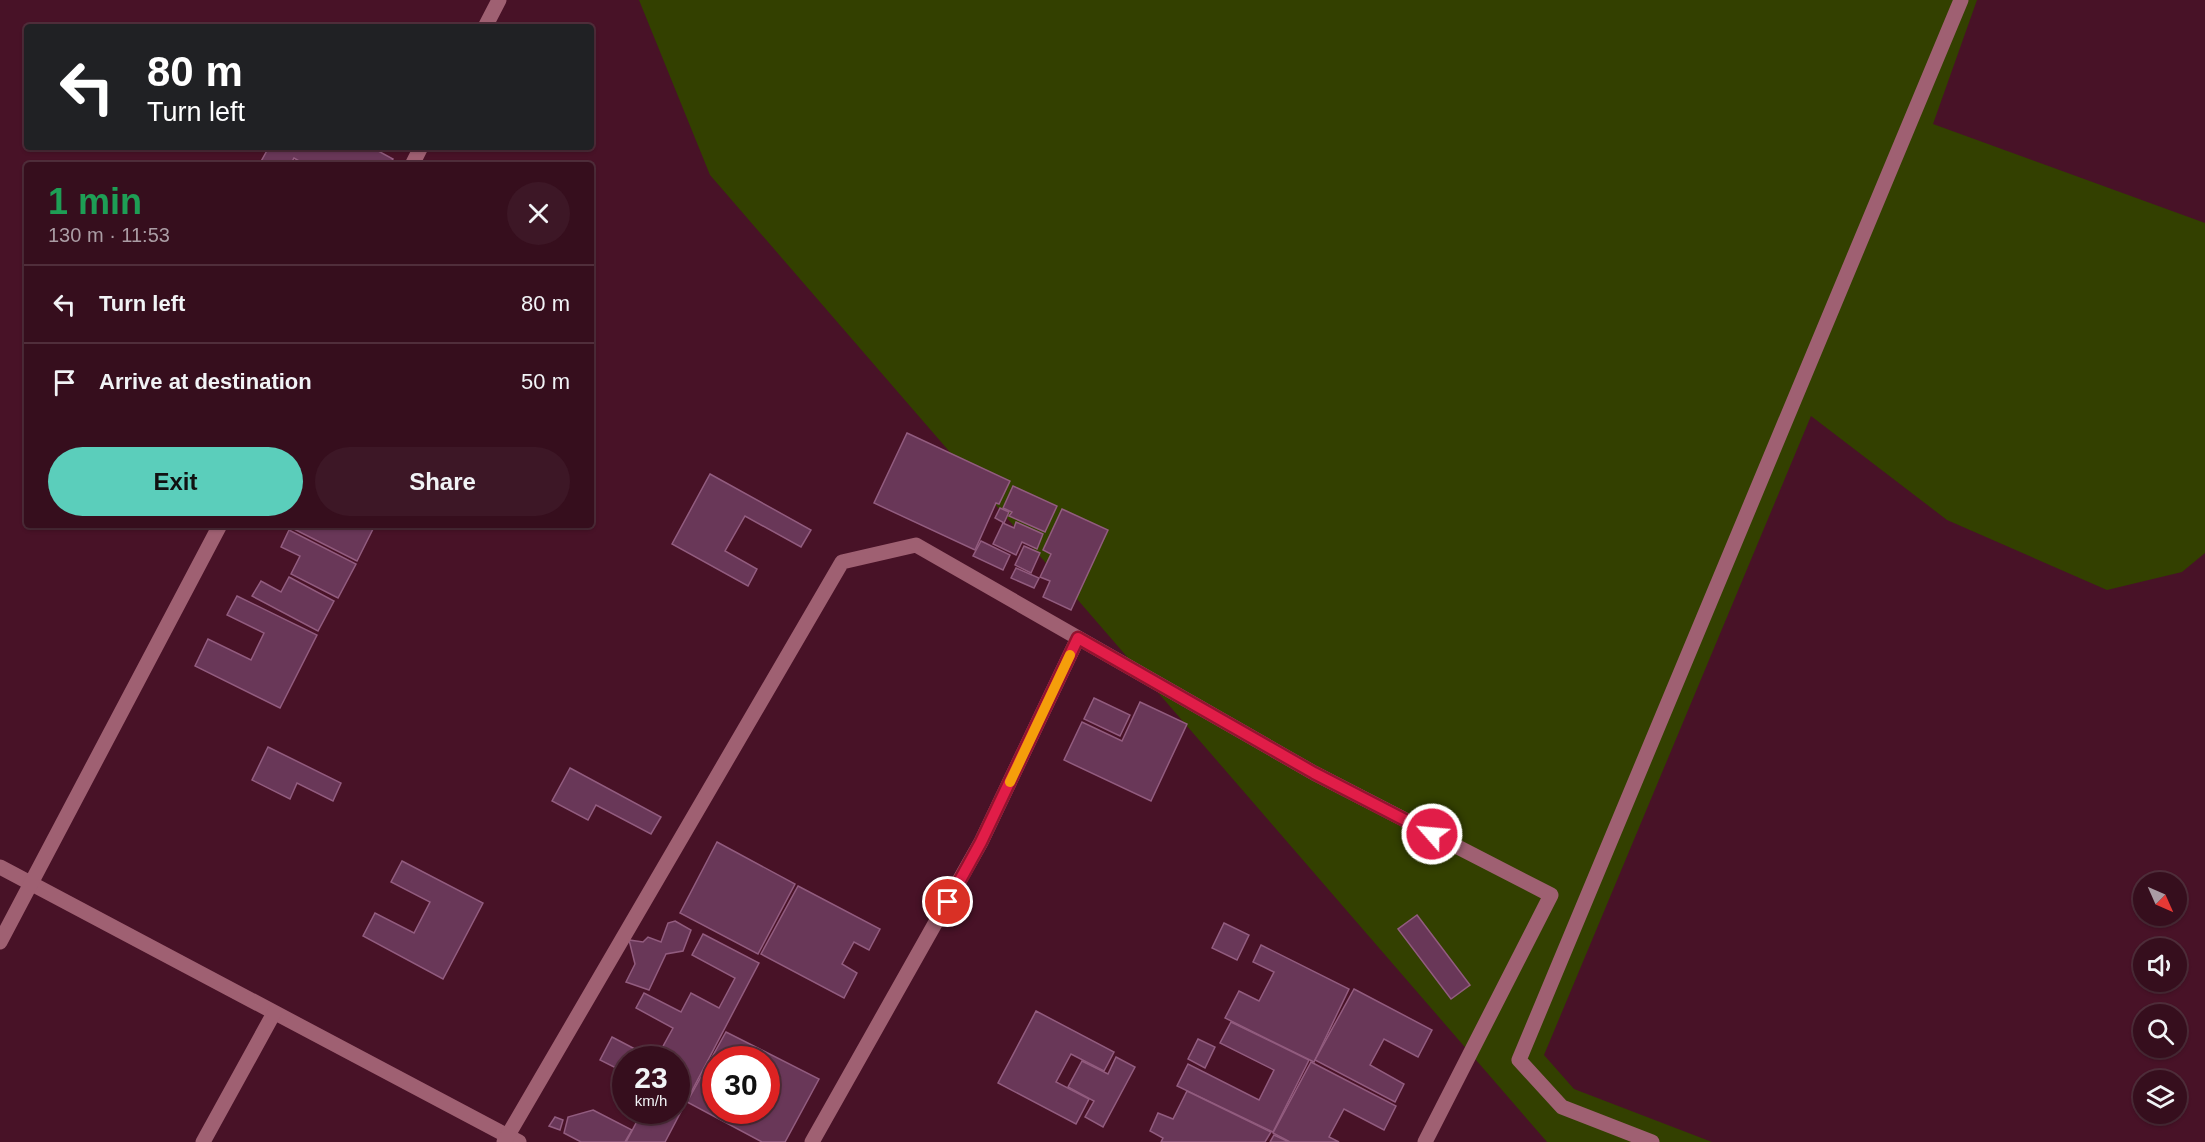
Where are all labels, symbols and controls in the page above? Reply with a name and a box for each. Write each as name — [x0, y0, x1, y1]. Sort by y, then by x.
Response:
icon: left — [48, 48, 126, 126]
text: 80 m — [147, 48, 243, 95]
text: Turn left — [147, 97, 245, 127]
text: 1 min — [48, 181, 142, 222]
button: close — [507, 182, 570, 245]
text: 130 m · 11:53 — [48, 224, 170, 246]
icon: left — [48, 288, 81, 321]
text: Turn left — [99, 291, 185, 316]
text: 80 m — [521, 291, 570, 316]
icon: arrive — [48, 366, 81, 399]
text: Arrive at destination — [99, 369, 312, 394]
text: 50 m — [521, 369, 570, 394]
button: Exit — [48, 447, 303, 516]
button: Share — [315, 447, 570, 516]
position arrow — [1400, 802, 1464, 866]
north arrow — [2133, 872, 2187, 926]
map controls — [2133, 872, 2187, 1124]
pin — [922, 876, 973, 927]
icon: arrive — [931, 885, 964, 918]
button: sound — [2133, 938, 2187, 992]
button: search — [2133, 1004, 2187, 1058]
speed limit sign: 30 — [702, 1046, 780, 1124]
text: 23 — [634, 1061, 668, 1094]
button: layers — [2133, 1070, 2187, 1124]
text: km/h — [635, 1092, 667, 1109]

